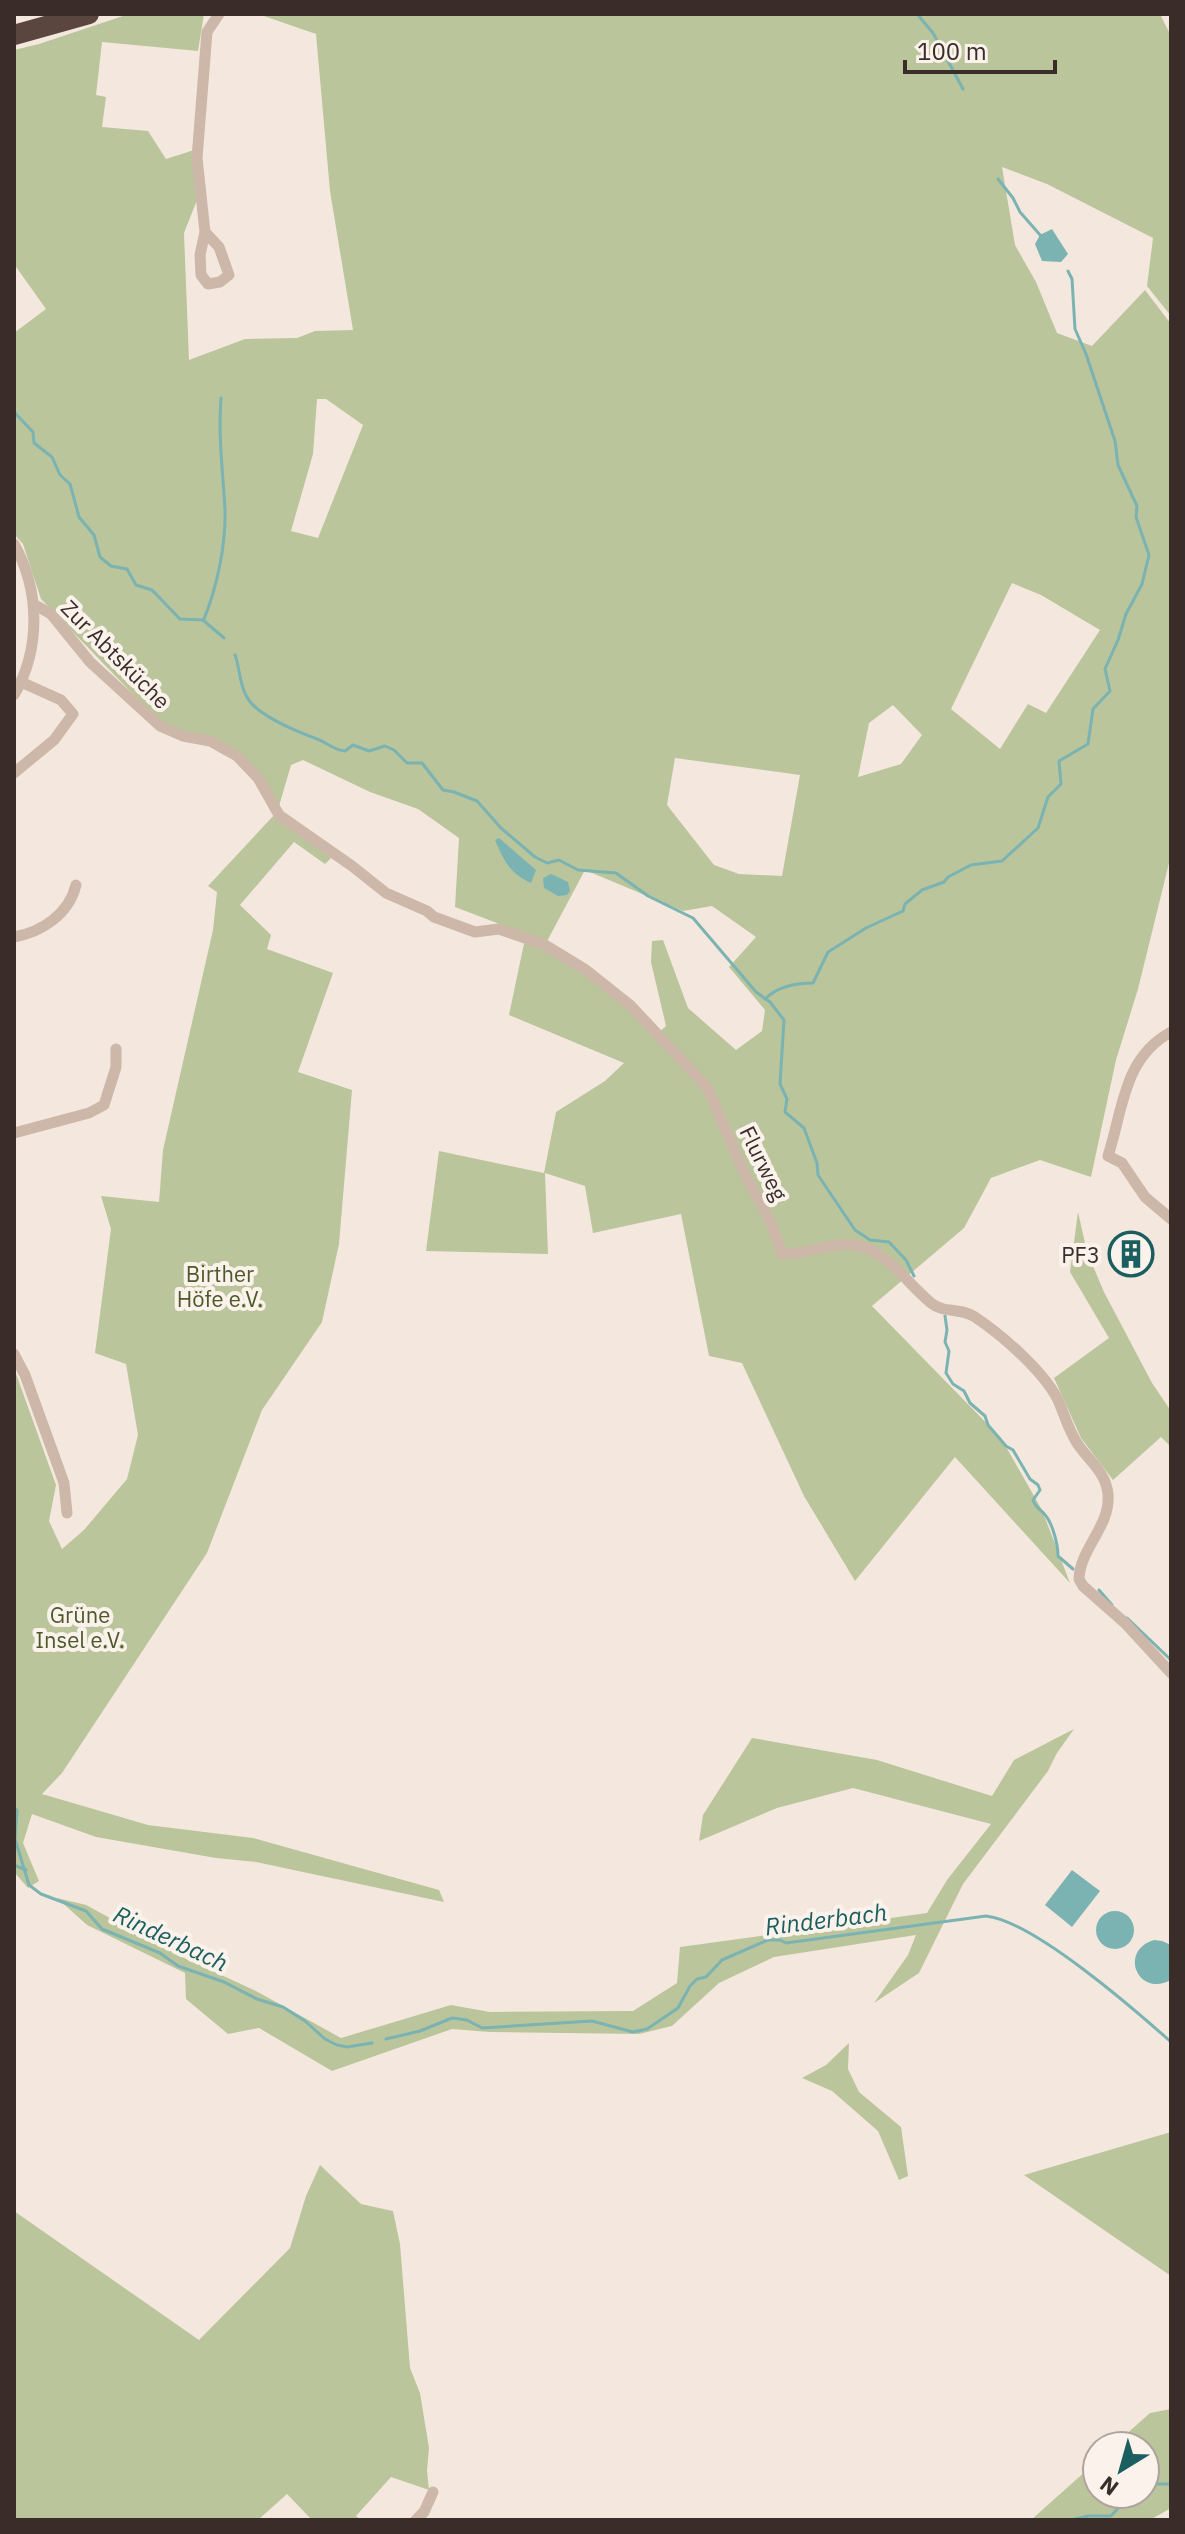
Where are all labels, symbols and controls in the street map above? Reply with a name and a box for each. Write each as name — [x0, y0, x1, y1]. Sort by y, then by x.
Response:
scale bar — [905, 24, 1055, 74]
text: 100 m — [917, 35, 987, 67]
street label: Zur Abtsküche — [55, 593, 177, 715]
street label: Flurweg — [734, 1121, 795, 1205]
building icon: PF3 — [1107, 1230, 1155, 1278]
place label: PF3 — [1061, 1240, 1100, 1269]
park label: Birther Höfe e.V. — [177, 1259, 263, 1313]
park label: Grüne Insel e.V. — [35, 1600, 125, 1654]
water label: Rinderbach — [763, 1896, 889, 1942]
water label: Rinderbach — [109, 1898, 233, 1978]
north arrow — [1081, 2430, 1161, 2510]
text: N — [1094, 2470, 1124, 2503]

